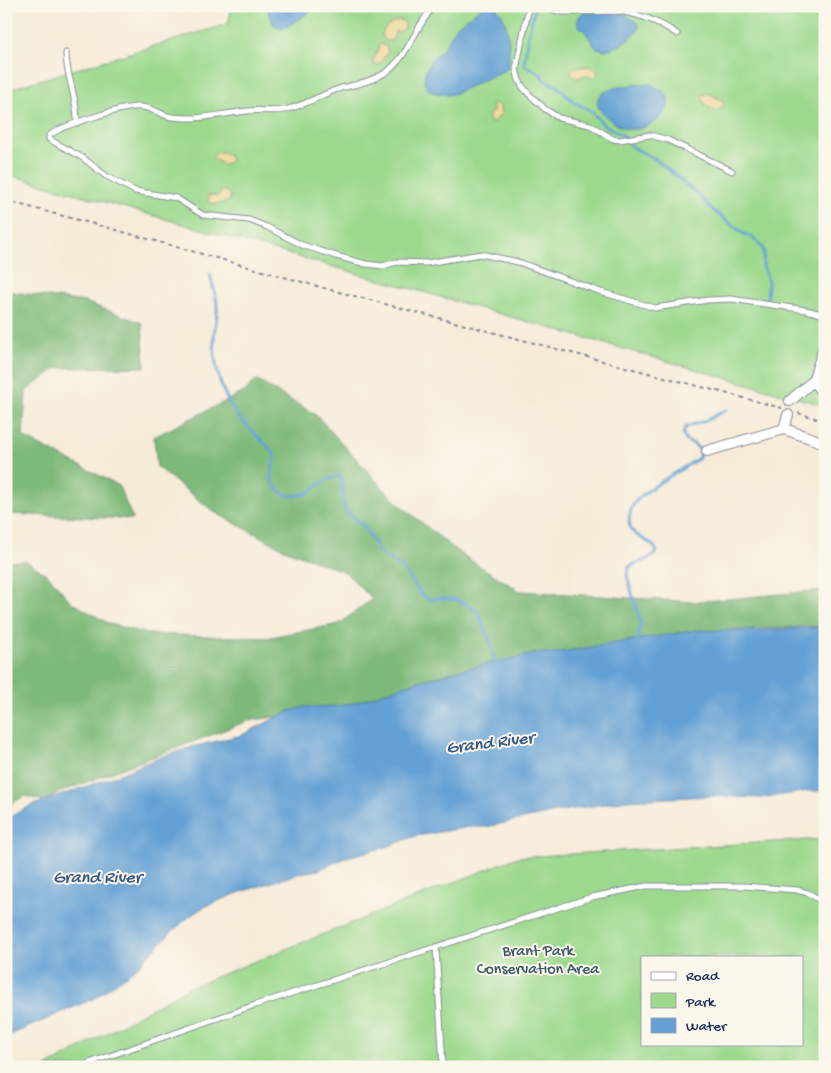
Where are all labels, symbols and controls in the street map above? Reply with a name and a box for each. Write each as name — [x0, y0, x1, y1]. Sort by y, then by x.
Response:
water label: Grand River — [445, 728, 539, 760]
water label: Grand River — [53, 868, 145, 889]
park label: Brant Park Conservation Area — [477, 943, 600, 980]
legend — [641, 956, 804, 1046]
text: Road — [686, 968, 720, 986]
text: Park — [685, 994, 716, 1012]
text: Water — [686, 1018, 728, 1036]

